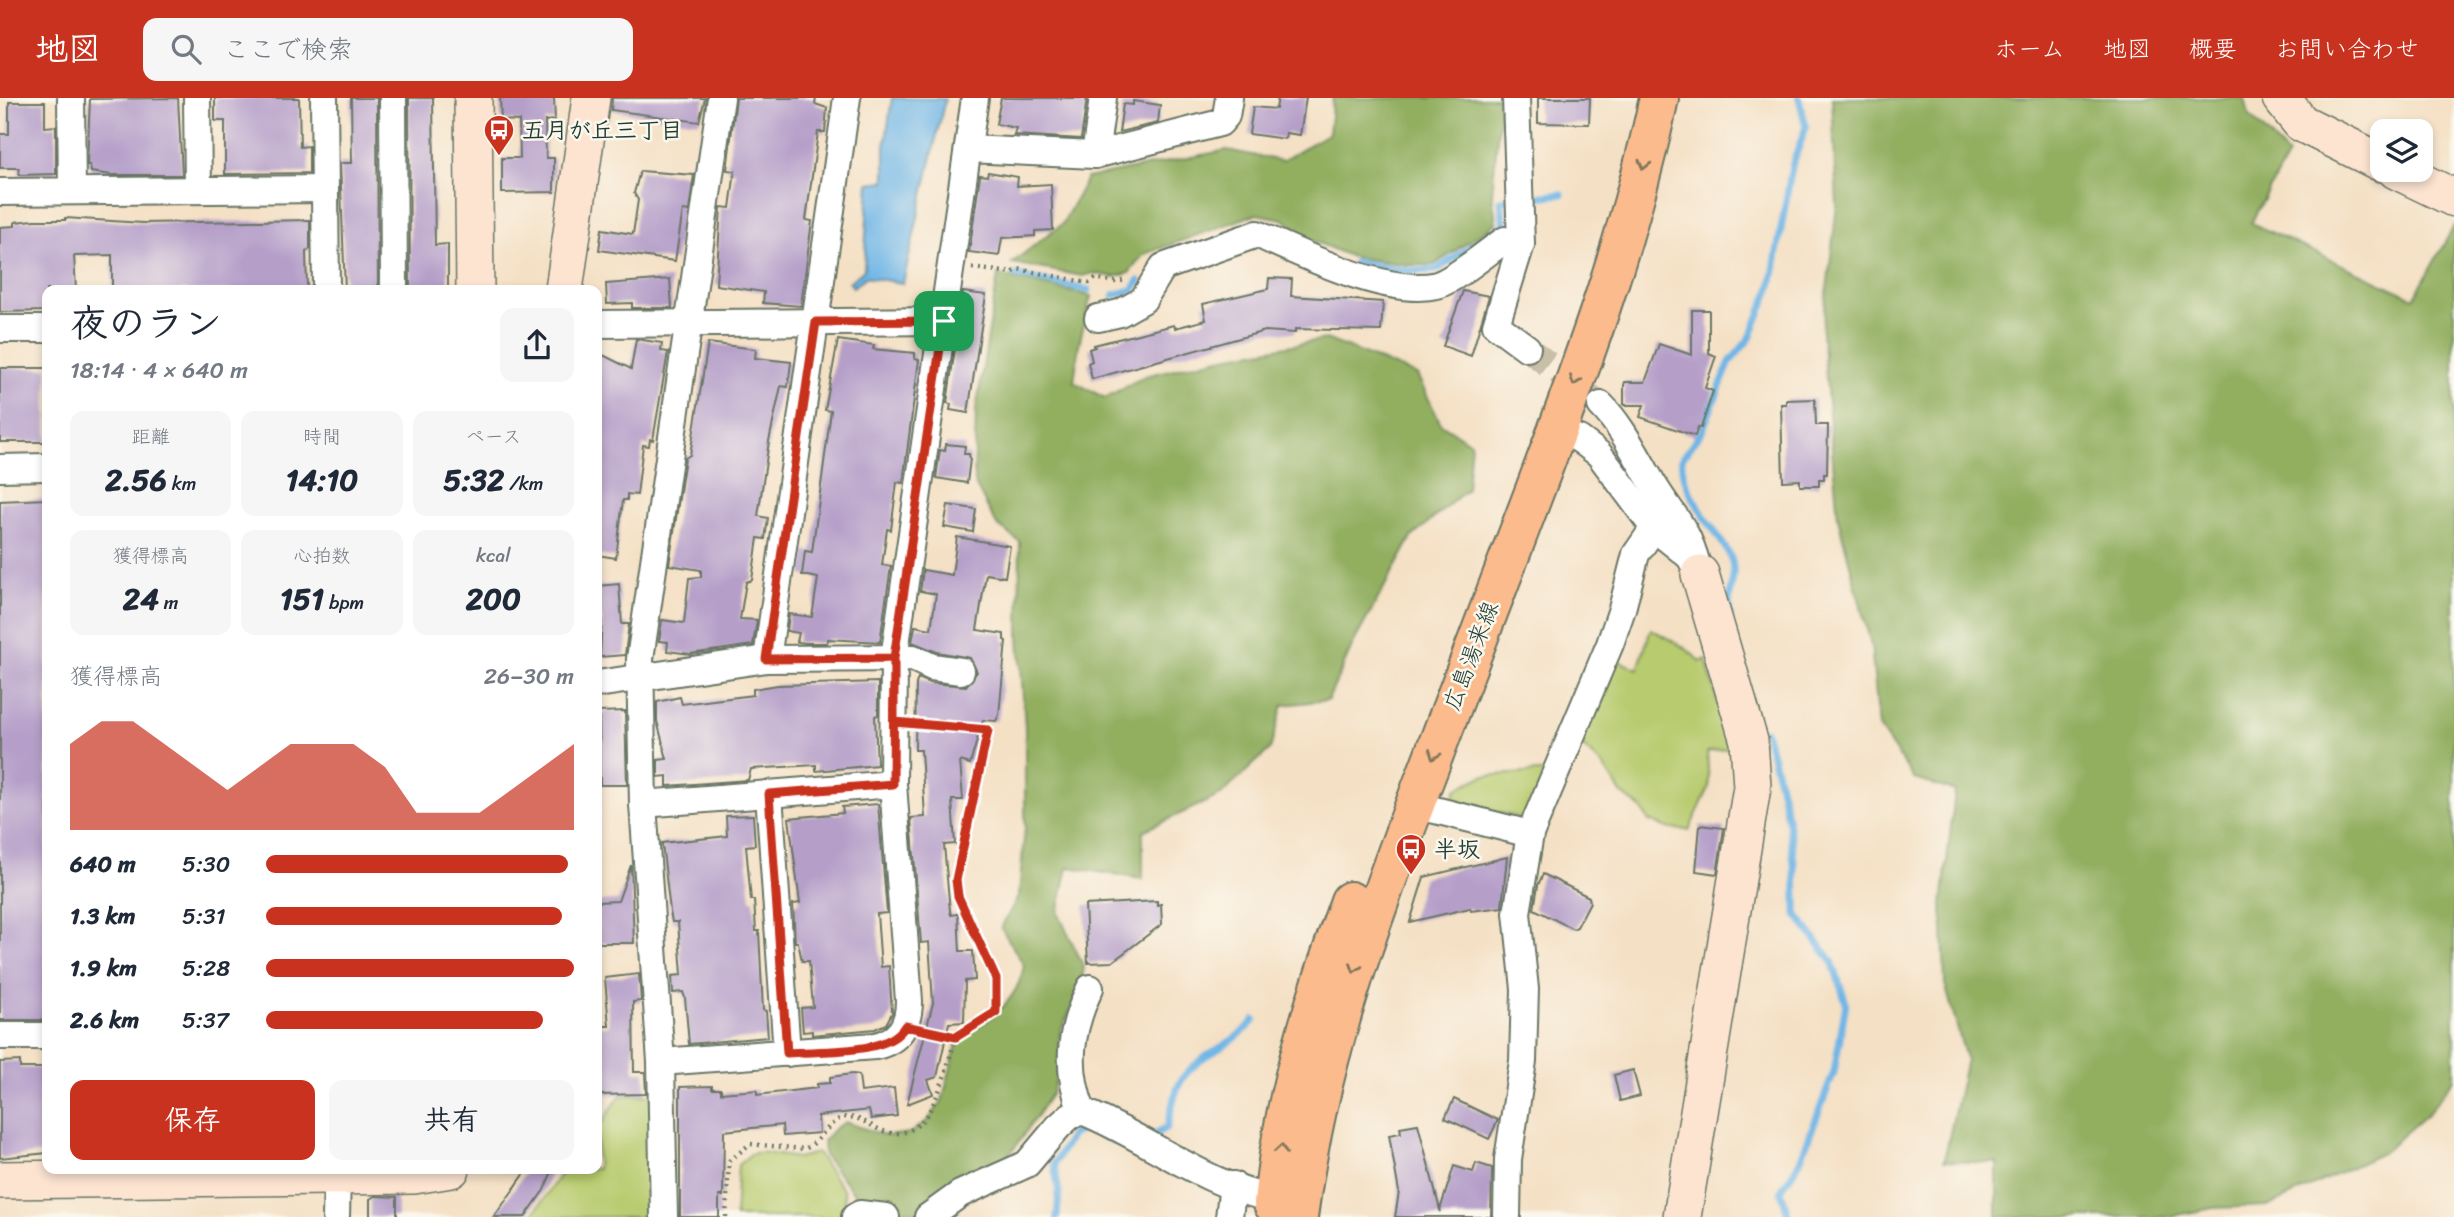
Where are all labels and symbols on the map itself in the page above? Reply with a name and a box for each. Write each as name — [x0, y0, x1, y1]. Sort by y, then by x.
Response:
place label: 五月が丘三丁目 — [522, 110, 683, 151]
bus stop icon: 五月が丘三丁目 — [482, 113, 516, 157]
one-way arrow — [1638, 159, 1652, 171]
pin — [914, 291, 974, 351]
one-way arrow — [1569, 375, 1583, 387]
street label: 広島湯来線 — [1431, 595, 1511, 717]
one-way arrow — [1428, 748, 1442, 760]
place label: 半坂 — [1434, 829, 1480, 870]
bus stop icon: 半坂 — [1394, 832, 1428, 876]
one-way arrow — [1348, 961, 1363, 973]
one-way arrow — [1273, 1143, 1288, 1155]

